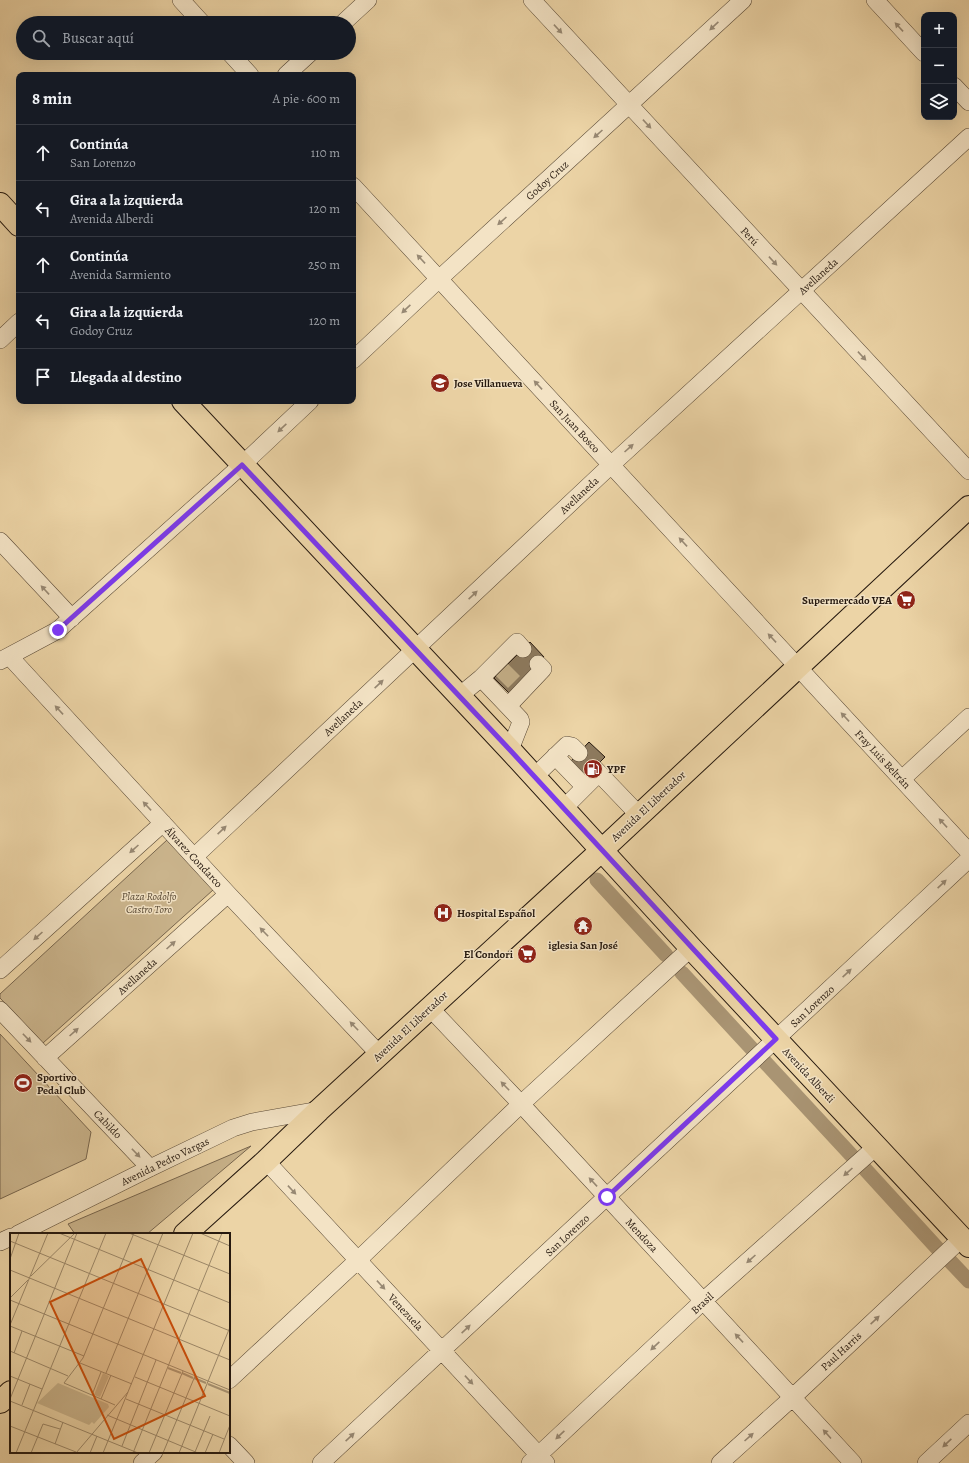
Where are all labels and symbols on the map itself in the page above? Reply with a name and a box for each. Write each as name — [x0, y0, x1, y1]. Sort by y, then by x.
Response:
one-way arrow — [895, 21, 904, 32]
one-way arrow — [709, 22, 719, 31]
one-way arrow — [554, 24, 563, 34]
one-way arrow — [642, 119, 651, 129]
one-way arrow — [593, 129, 603, 138]
street label: Godoy Cruz — [523, 157, 572, 204]
one-way arrow — [497, 216, 507, 226]
street label: Perú — [737, 224, 762, 249]
one-way arrow — [416, 254, 426, 264]
street label: Avellaneda — [795, 254, 842, 299]
one-way arrow — [768, 256, 777, 265]
one-way arrow — [401, 305, 412, 314]
one-way arrow — [857, 351, 866, 361]
school or university icon: Jose Villanueva — [429, 372, 451, 394]
place label: Jose Villanueva — [454, 376, 523, 391]
one-way arrow — [533, 380, 542, 391]
street label: San Juan Bosco — [546, 396, 604, 457]
one-way arrow — [277, 423, 286, 432]
one-way arrow — [624, 444, 634, 453]
street label: Avellaneda — [556, 473, 603, 518]
one-way arrow — [679, 538, 688, 547]
one-way arrow — [41, 584, 50, 595]
supermarket icon: Supermercado VEA — [895, 589, 917, 611]
one-way arrow — [468, 590, 478, 600]
place label: Supermercado VEA — [802, 593, 892, 608]
route end — [49, 621, 67, 639]
one-way arrow — [767, 633, 776, 643]
one-way arrow — [374, 680, 383, 689]
street label: Avellaneda — [320, 695, 367, 740]
one-way arrow — [55, 705, 64, 715]
one-way arrow — [841, 713, 850, 722]
street label: Fray Luis Beltrán — [851, 727, 914, 792]
fuel station icon: YPF — [582, 758, 604, 780]
place label: YPF — [606, 762, 626, 777]
street label: Avenida El Libertador — [607, 768, 689, 846]
one-way arrow — [142, 801, 152, 811]
one-way arrow — [938, 818, 947, 829]
street label: Álvarez Condarco — [161, 823, 226, 891]
one-way arrow — [217, 825, 227, 835]
one-way arrow — [129, 844, 139, 854]
one-way arrow — [937, 879, 947, 889]
park label: Plaza Rodolfo Castro Toro — [122, 889, 177, 917]
hospital icon: Hospital Español — [432, 902, 454, 924]
place label: Hospital Español — [457, 906, 535, 921]
temple icon: iglesia San José — [572, 915, 594, 937]
one-way arrow — [259, 927, 269, 937]
one-way arrow — [32, 932, 43, 941]
place label: iglesia San José — [548, 938, 618, 953]
one-way arrow — [167, 941, 176, 950]
supermarket icon: El Condori — [516, 943, 538, 965]
place label: El Condori — [464, 947, 513, 962]
street label: Avellaneda — [114, 954, 161, 999]
one-way arrow — [842, 968, 852, 978]
street label: San Lorenzo — [787, 982, 838, 1031]
street label: Avenida El Libertador — [369, 988, 451, 1066]
one-way arrow — [349, 1021, 358, 1031]
one-way arrow — [69, 1027, 80, 1036]
one-way arrow — [22, 1033, 32, 1043]
street label: Avenida Alberdi — [778, 1044, 838, 1106]
place label: Sportivo Pedal Club — [37, 1070, 86, 1098]
sports icon: Sportivo Pedal Club — [12, 1072, 34, 1094]
one-way arrow — [500, 1081, 509, 1091]
street label: Cabildo — [90, 1107, 125, 1142]
street label: Avenida Pedro Vargas — [118, 1134, 212, 1190]
one-way arrow — [131, 1148, 141, 1158]
one-way arrow — [843, 1167, 852, 1176]
one-way arrow — [588, 1177, 598, 1187]
one-way arrow — [288, 1184, 297, 1195]
route start — [598, 1188, 616, 1206]
street label: San Lorenzo — [542, 1211, 593, 1260]
street label: Mendoza — [622, 1215, 662, 1256]
inset map — [10, 1233, 230, 1453]
one-way arrow — [745, 1254, 756, 1263]
one-way arrow — [376, 1280, 386, 1290]
street label: Brasil — [688, 1289, 717, 1318]
street label: Venezuela — [384, 1290, 427, 1335]
one-way arrow — [869, 1315, 880, 1324]
one-way arrow — [461, 1325, 471, 1334]
street label: Paul Harris — [818, 1329, 865, 1374]
one-way arrow — [734, 1333, 743, 1344]
one-way arrow — [650, 1342, 660, 1351]
one-way arrow — [464, 1375, 474, 1385]
one-way arrow — [822, 1429, 831, 1439]
one-way arrow — [555, 1431, 565, 1440]
one-way arrow — [344, 1432, 355, 1441]
one-way arrow — [744, 1432, 754, 1441]
one-way arrow — [943, 1438, 952, 1447]

